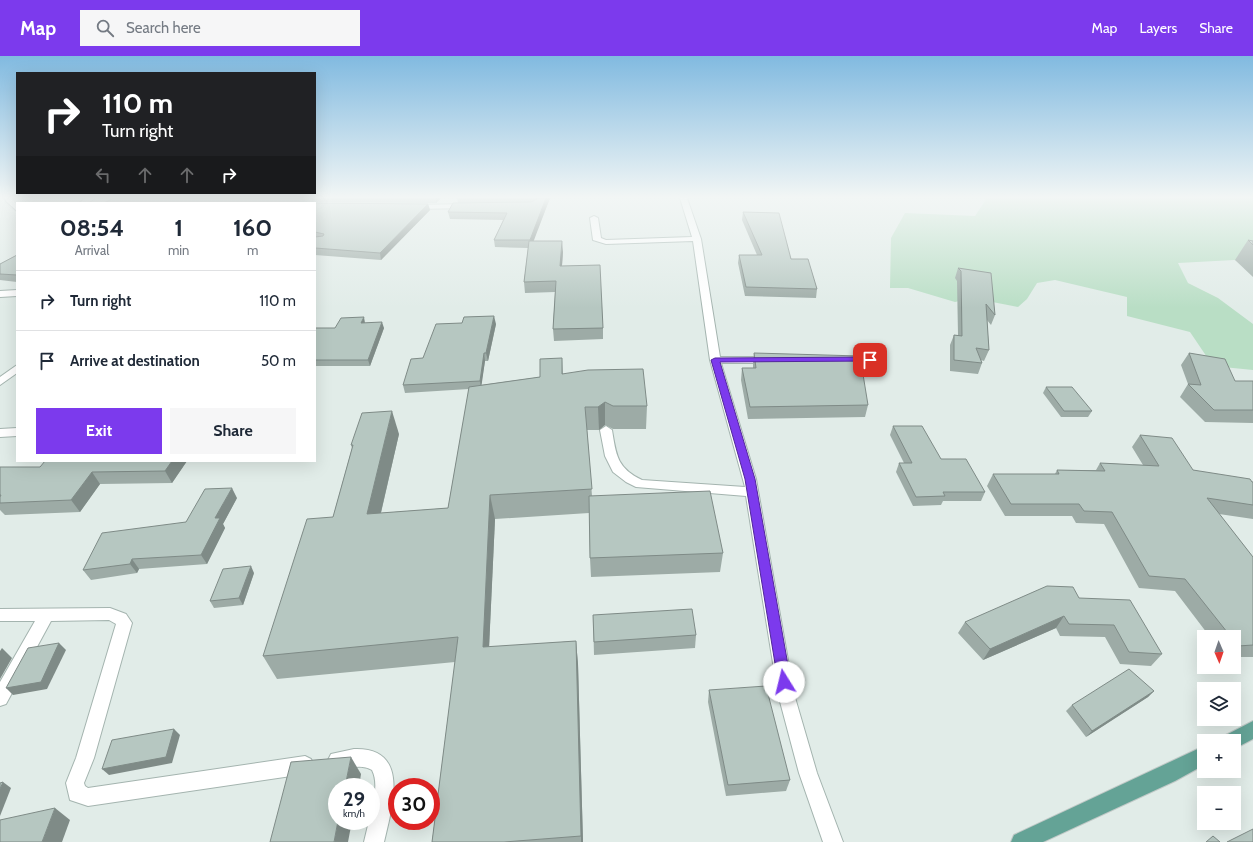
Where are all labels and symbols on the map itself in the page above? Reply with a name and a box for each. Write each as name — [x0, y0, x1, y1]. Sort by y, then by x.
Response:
pin — [853, 343, 887, 377]
north arrow — [1197, 630, 1241, 674]
position arrow — [763, 661, 805, 703]
speed limit sign: 30 — [388, 778, 440, 830]

